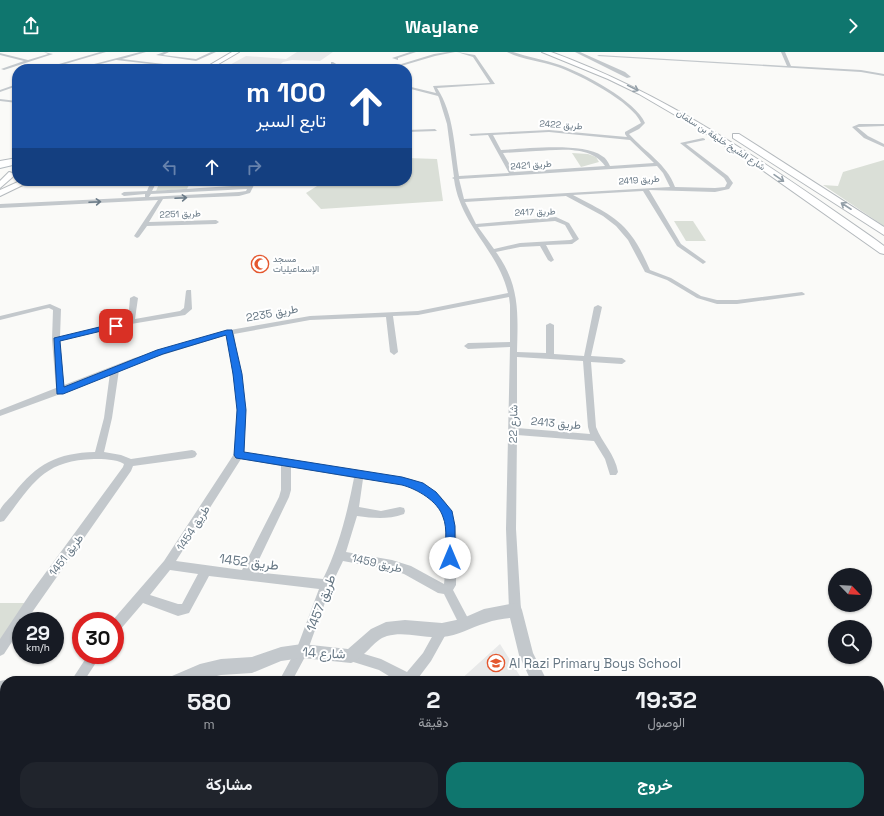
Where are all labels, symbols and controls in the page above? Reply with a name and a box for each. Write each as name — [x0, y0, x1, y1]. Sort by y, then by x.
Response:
icon: share — [20, 15, 42, 37]
text: Waylane — [405, 15, 479, 38]
icon: forward — [842, 15, 864, 37]
text: 100 m — [246, 74, 326, 110]
icon: ahead — [340, 80, 392, 132]
one-way arrow — [627, 85, 639, 92]
street label: شارع الشيخ خليفة بن سلمان — [674, 107, 768, 173]
text: تابع السير — [256, 109, 326, 132]
street label: طريق 2422 — [539, 118, 583, 132]
icon: left — [159, 156, 181, 178]
icon: ahead — [201, 156, 223, 178]
icon: right — [243, 156, 265, 178]
street label: طريق 2421 — [510, 158, 552, 172]
street label: طريق 2419 — [618, 173, 660, 187]
one-way arrow — [774, 174, 785, 182]
one-way arrow — [174, 194, 187, 201]
one-way arrow — [88, 198, 101, 205]
one-way arrow — [841, 202, 852, 210]
street label: طريق 2417 — [514, 205, 556, 219]
street label: طريق 2251 — [159, 207, 201, 221]
place label: مسجد الإسماعيليات — [273, 253, 319, 275]
mosque icon: مسجد الإسماعيليات — [250, 254, 270, 274]
street label: طريق 2235 — [245, 302, 299, 324]
pin — [99, 309, 133, 343]
icon: arrive — [105, 315, 127, 337]
street label: شارع 22 — [506, 404, 521, 443]
street label: طريق 2413 — [530, 414, 582, 432]
street label: طريق 1454 — [173, 503, 213, 553]
street label: طريق 1451 — [46, 531, 86, 579]
position arrow — [429, 537, 471, 579]
street label: طريق 1452 — [218, 550, 280, 574]
street label: طريق 1459 — [351, 550, 403, 576]
north arrow — [828, 568, 872, 612]
map controls — [828, 568, 872, 664]
street label: طريق 1457 — [302, 572, 340, 634]
speed limit sign: 30 — [72, 612, 124, 664]
text: 29 — [26, 620, 50, 646]
button: search — [828, 620, 872, 664]
text: km/h — [26, 641, 50, 654]
street label: شارع 14 — [302, 643, 346, 664]
school or university icon: Al Razi Primary Boys School — [486, 653, 506, 673]
place label: Al Razi Primary Boys School — [509, 655, 681, 672]
text: 2 — [426, 684, 440, 715]
text: 19:32 — [635, 684, 697, 715]
text: 580 — [187, 686, 231, 717]
text: دقيقة — [418, 714, 448, 731]
text: الوصول — [647, 714, 685, 731]
text: m — [204, 716, 215, 733]
button: مشاركة — [20, 762, 438, 808]
button: خروج — [446, 762, 864, 808]

